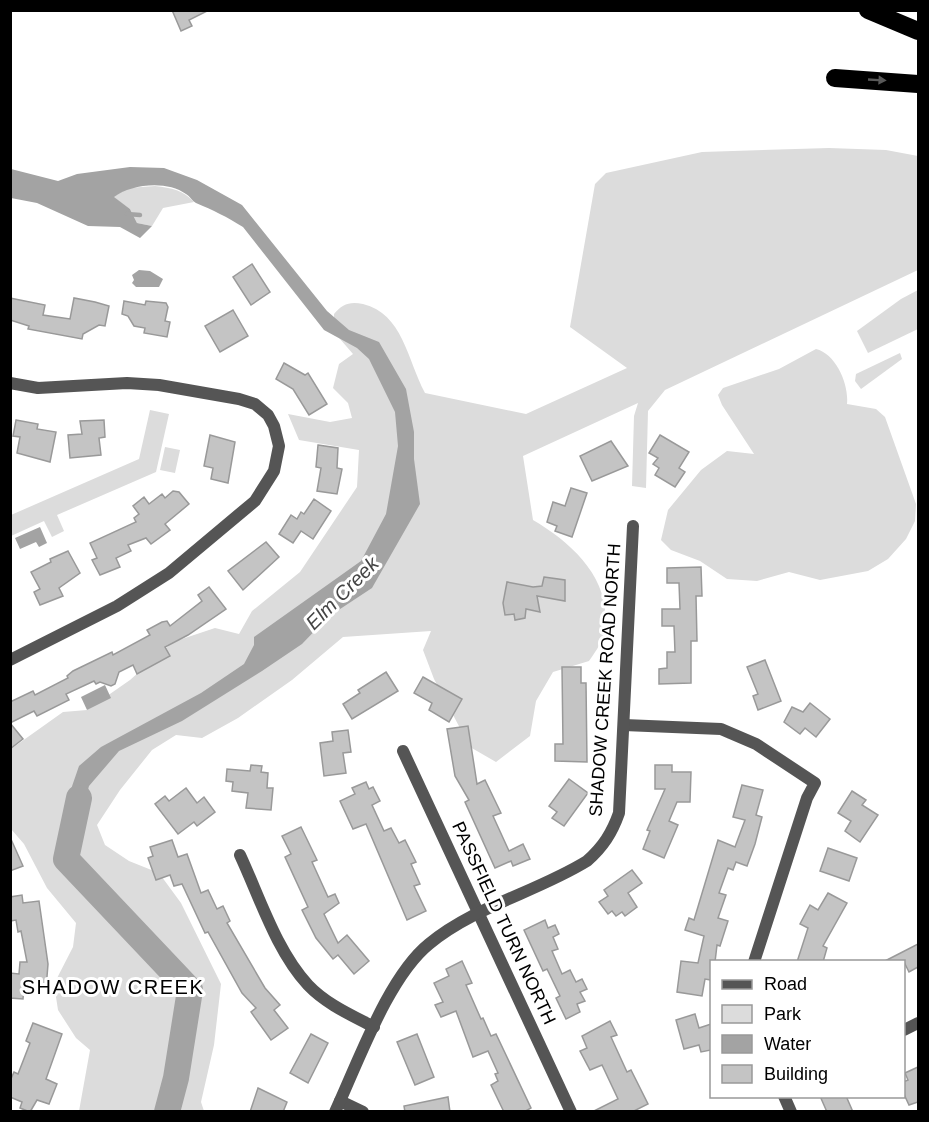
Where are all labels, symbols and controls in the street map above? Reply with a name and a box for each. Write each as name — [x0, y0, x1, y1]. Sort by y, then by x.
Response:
one-way arrow — [867, 75, 886, 85]
street label: SHADOW CREEK ROAD NORTH — [585, 543, 625, 817]
water label: Elm Creek — [301, 552, 383, 634]
street label: PASSFIELD TURN NORTH — [448, 819, 560, 1027]
legend — [710, 960, 905, 1098]
text: Road — [764, 974, 807, 994]
district label: SHADOW CREEK — [22, 976, 204, 998]
text: Park — [764, 1004, 802, 1024]
text: Water — [764, 1034, 811, 1054]
text: Building — [764, 1064, 828, 1084]

